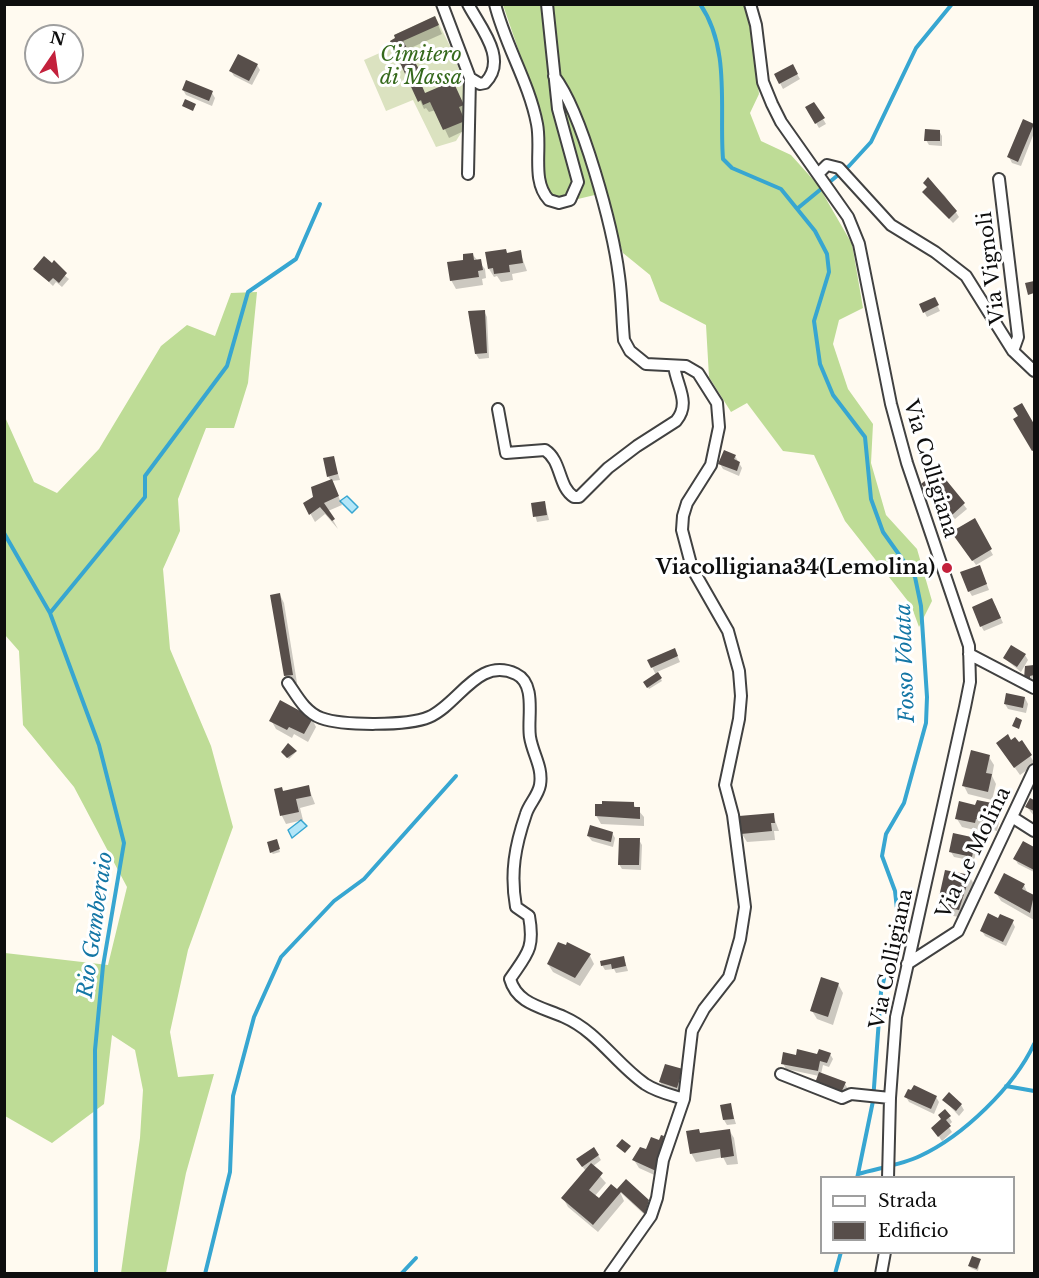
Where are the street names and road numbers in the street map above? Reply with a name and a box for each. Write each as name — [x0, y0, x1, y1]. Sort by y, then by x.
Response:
street label: Via Vignoli — [973, 210, 1011, 326]
street label: Via Colligiana — [898, 397, 962, 541]
street label: Via Le Molina — [932, 783, 1016, 923]
street label: Via Colligiana — [865, 887, 919, 1031]

